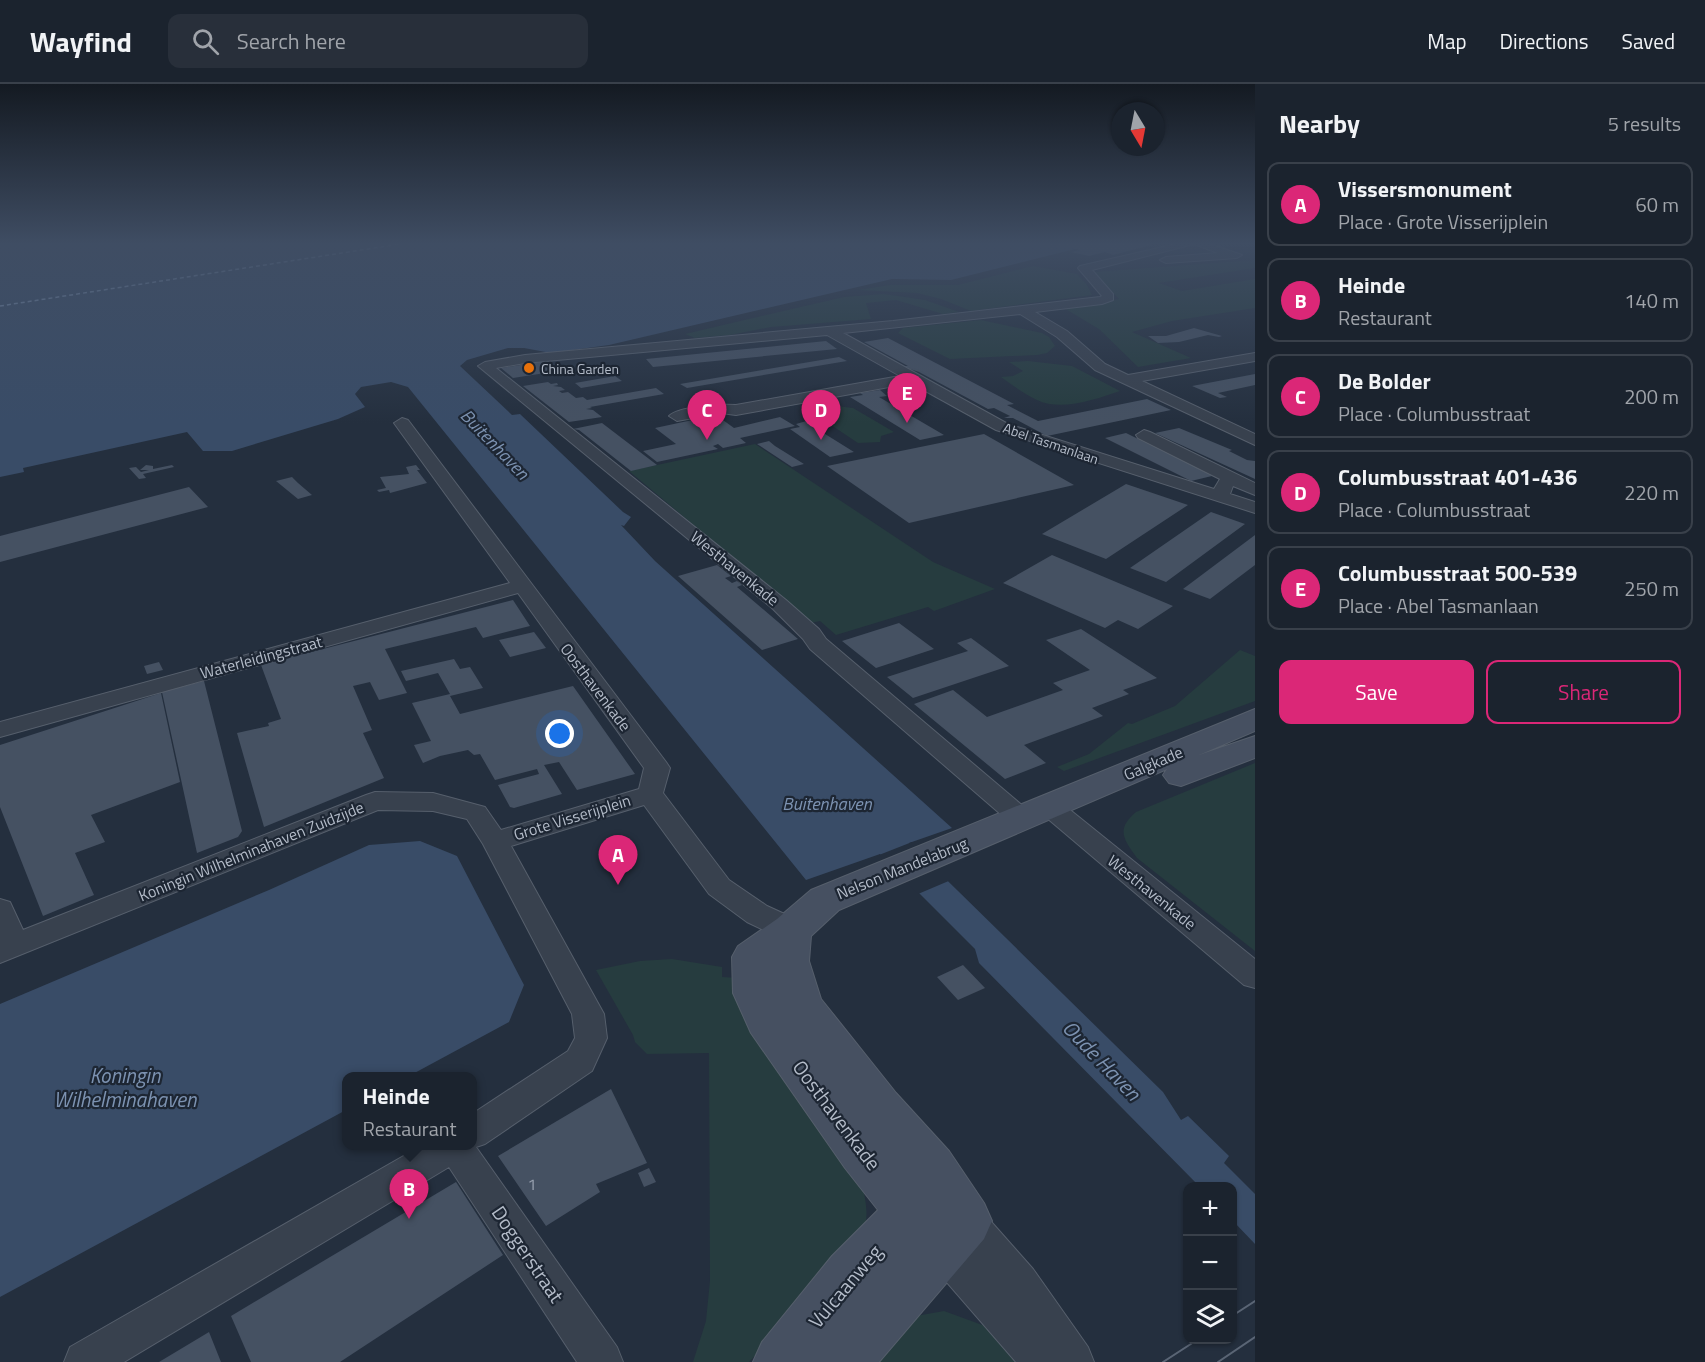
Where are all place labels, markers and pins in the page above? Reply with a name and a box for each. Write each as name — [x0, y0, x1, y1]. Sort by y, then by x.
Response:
place label: China Garden — [541, 358, 619, 379]
marker: China Garden — [522, 361, 536, 375]
pin: E — [888, 374, 926, 423]
pin: C — [688, 390, 726, 440]
pin: D — [802, 390, 840, 440]
pin: A — [598, 836, 638, 885]
pin: B — [390, 1170, 428, 1219]

